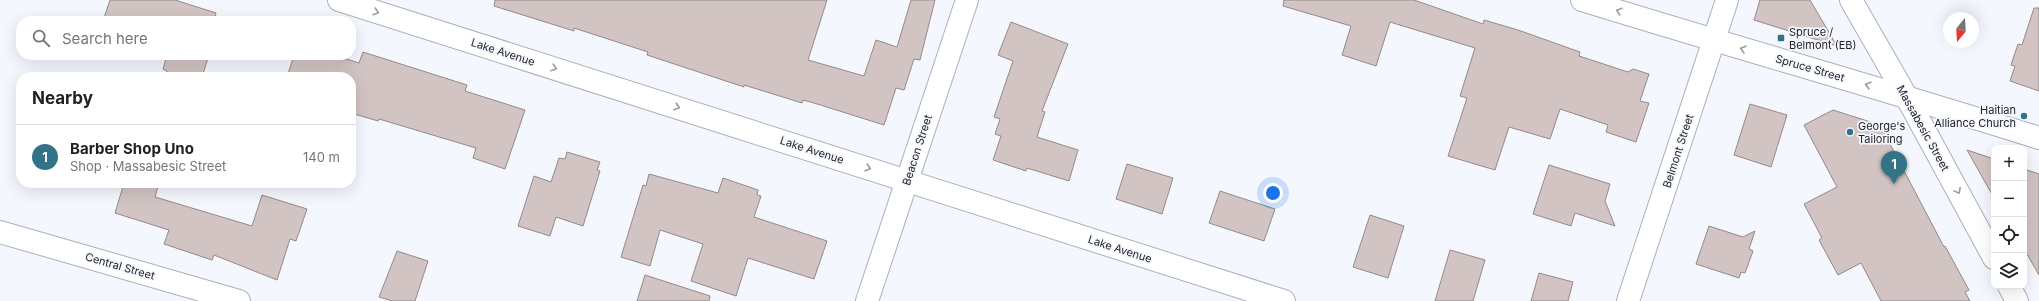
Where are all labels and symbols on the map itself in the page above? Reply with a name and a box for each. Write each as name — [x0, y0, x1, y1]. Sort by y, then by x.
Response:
one-way arrow — [373, 7, 380, 16]
one-way arrow — [1615, 8, 1622, 16]
north arrow — [1943, 12, 1979, 48]
place label: Spruce / Belmont (EB) — [1789, 25, 1857, 52]
marker: Spruce / Belmont (EB) — [1776, 33, 1786, 43]
street label: Lake Avenue — [469, 35, 537, 69]
one-way arrow — [1740, 45, 1747, 54]
street label: Spruce Street — [1774, 51, 1847, 85]
one-way arrow — [550, 63, 557, 72]
one-way arrow — [1865, 81, 1872, 90]
street label: Massabesic Street — [1894, 83, 1953, 174]
one-way arrow — [674, 103, 681, 111]
place label: Haitian Alliance Church — [1934, 103, 2016, 130]
marker: Haitian Alliance Church — [2019, 111, 2029, 121]
street label: Belmont Street — [1659, 112, 1697, 190]
street label: Beacon Street — [899, 113, 935, 187]
place label: George's Tailoring — [1858, 119, 1905, 146]
marker: George's Tailoring — [1845, 127, 1855, 137]
street label: Lake Avenue — [778, 133, 846, 167]
pin: 1 — [1881, 151, 1907, 184]
one-way arrow — [864, 163, 871, 172]
your location — [1263, 183, 1283, 203]
one-way arrow — [1953, 187, 1961, 195]
street label: Lake Avenue — [1086, 232, 1154, 266]
street label: Central Street — [84, 249, 157, 283]

